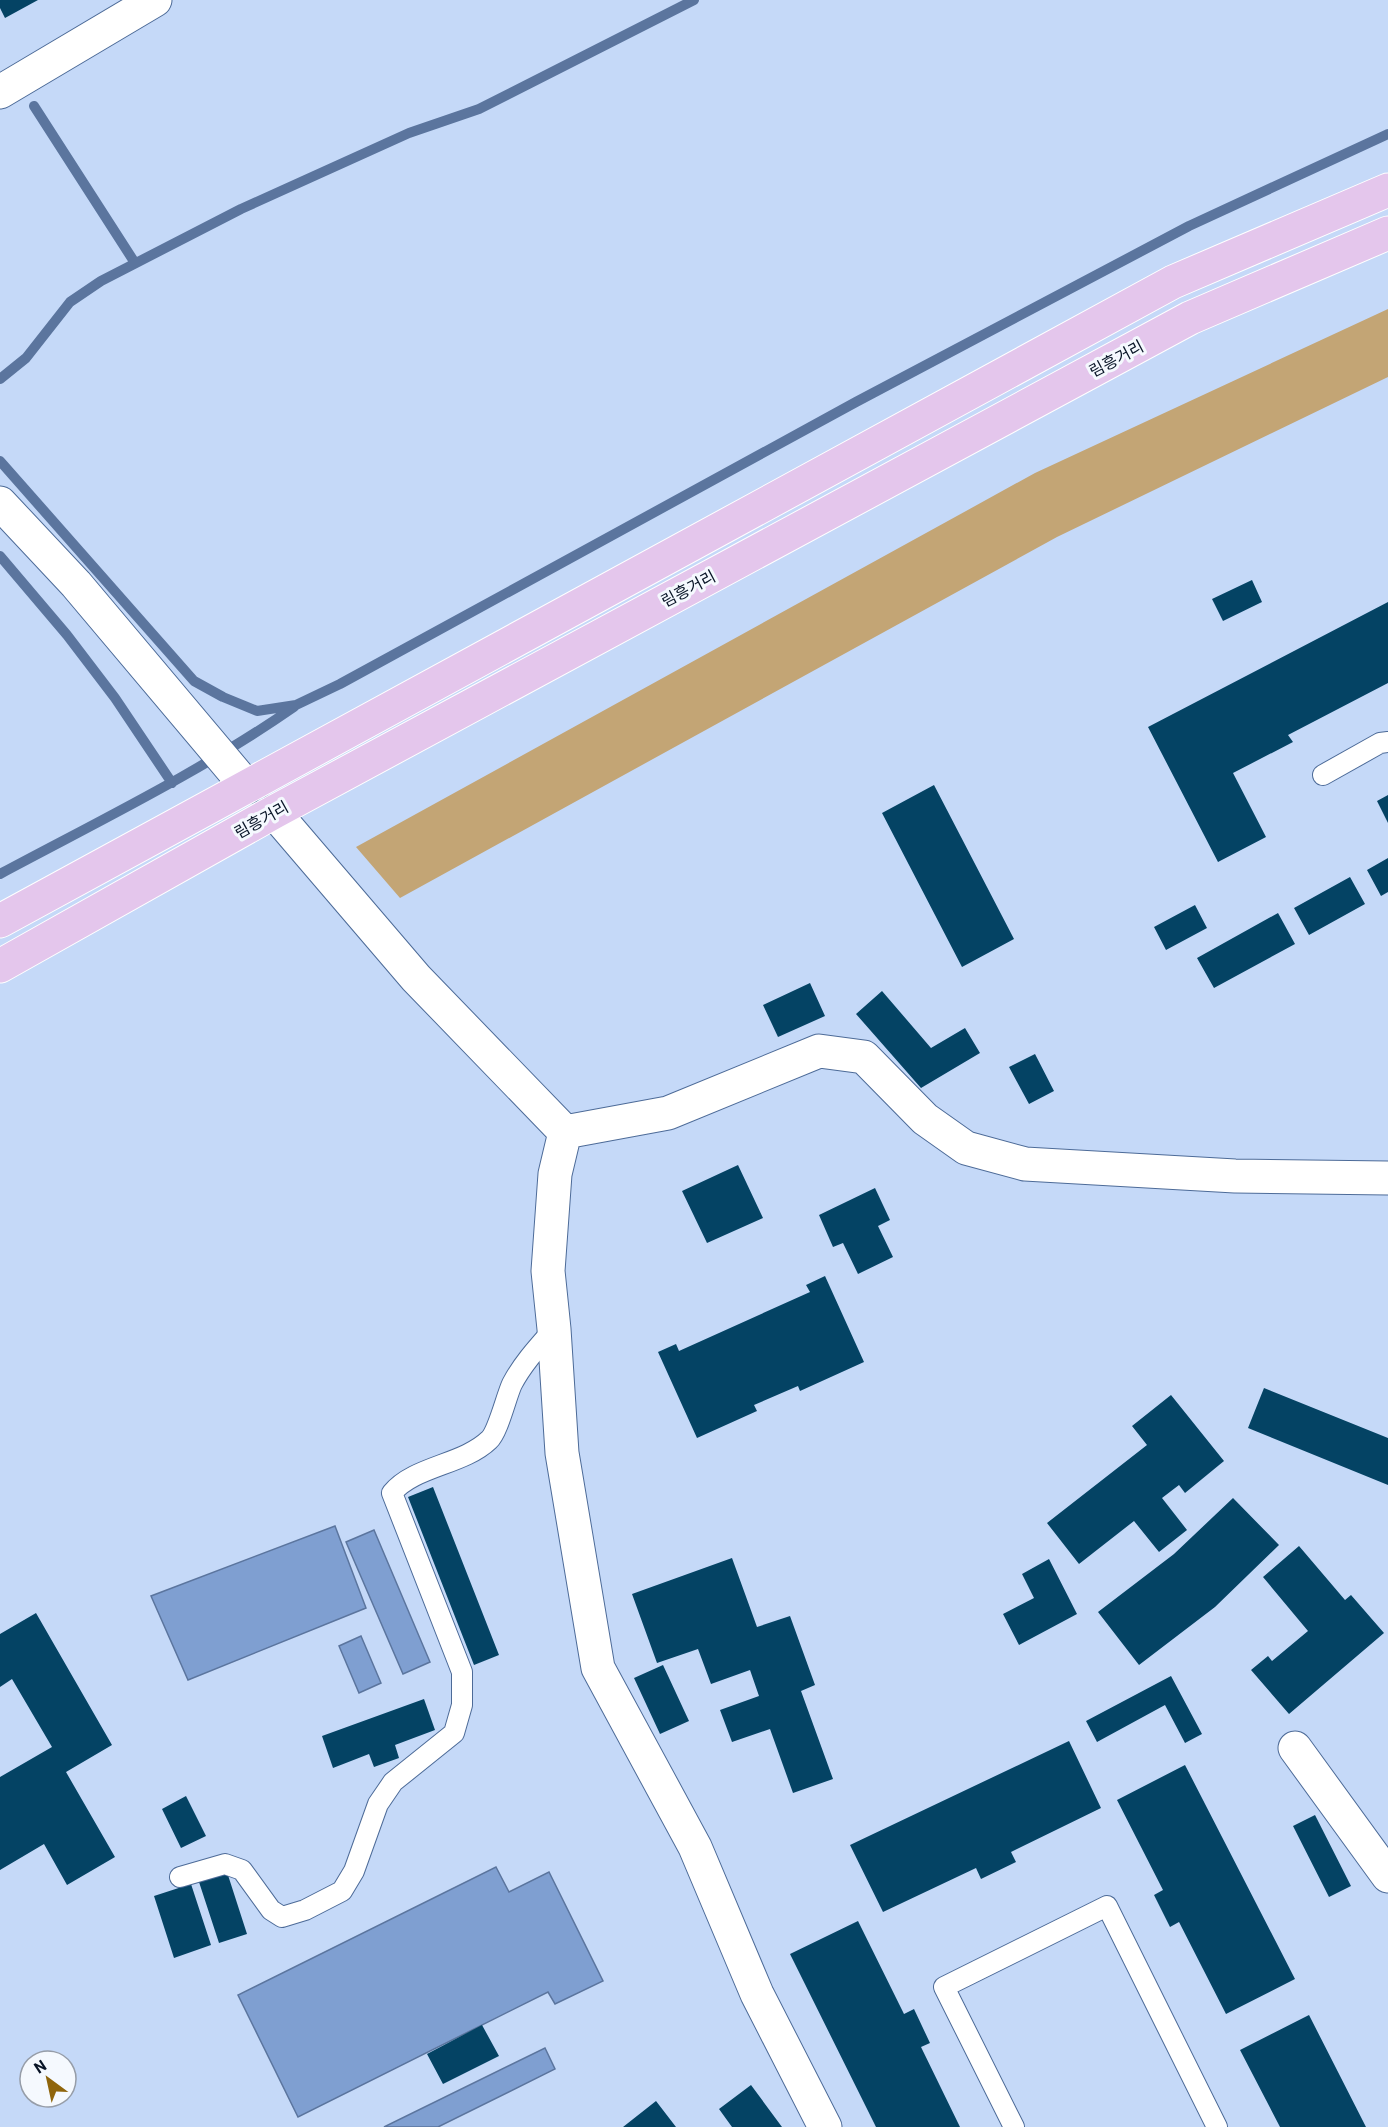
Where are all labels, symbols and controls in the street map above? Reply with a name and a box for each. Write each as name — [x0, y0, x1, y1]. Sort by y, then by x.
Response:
street label: 림흥거리 — [1086, 336, 1146, 380]
street label: 림흥거리 — [658, 566, 718, 610]
street label: 림흥거리 — [231, 796, 291, 842]
north arrow — [18, 2049, 78, 2109]
text: N — [30, 2055, 49, 2077]

